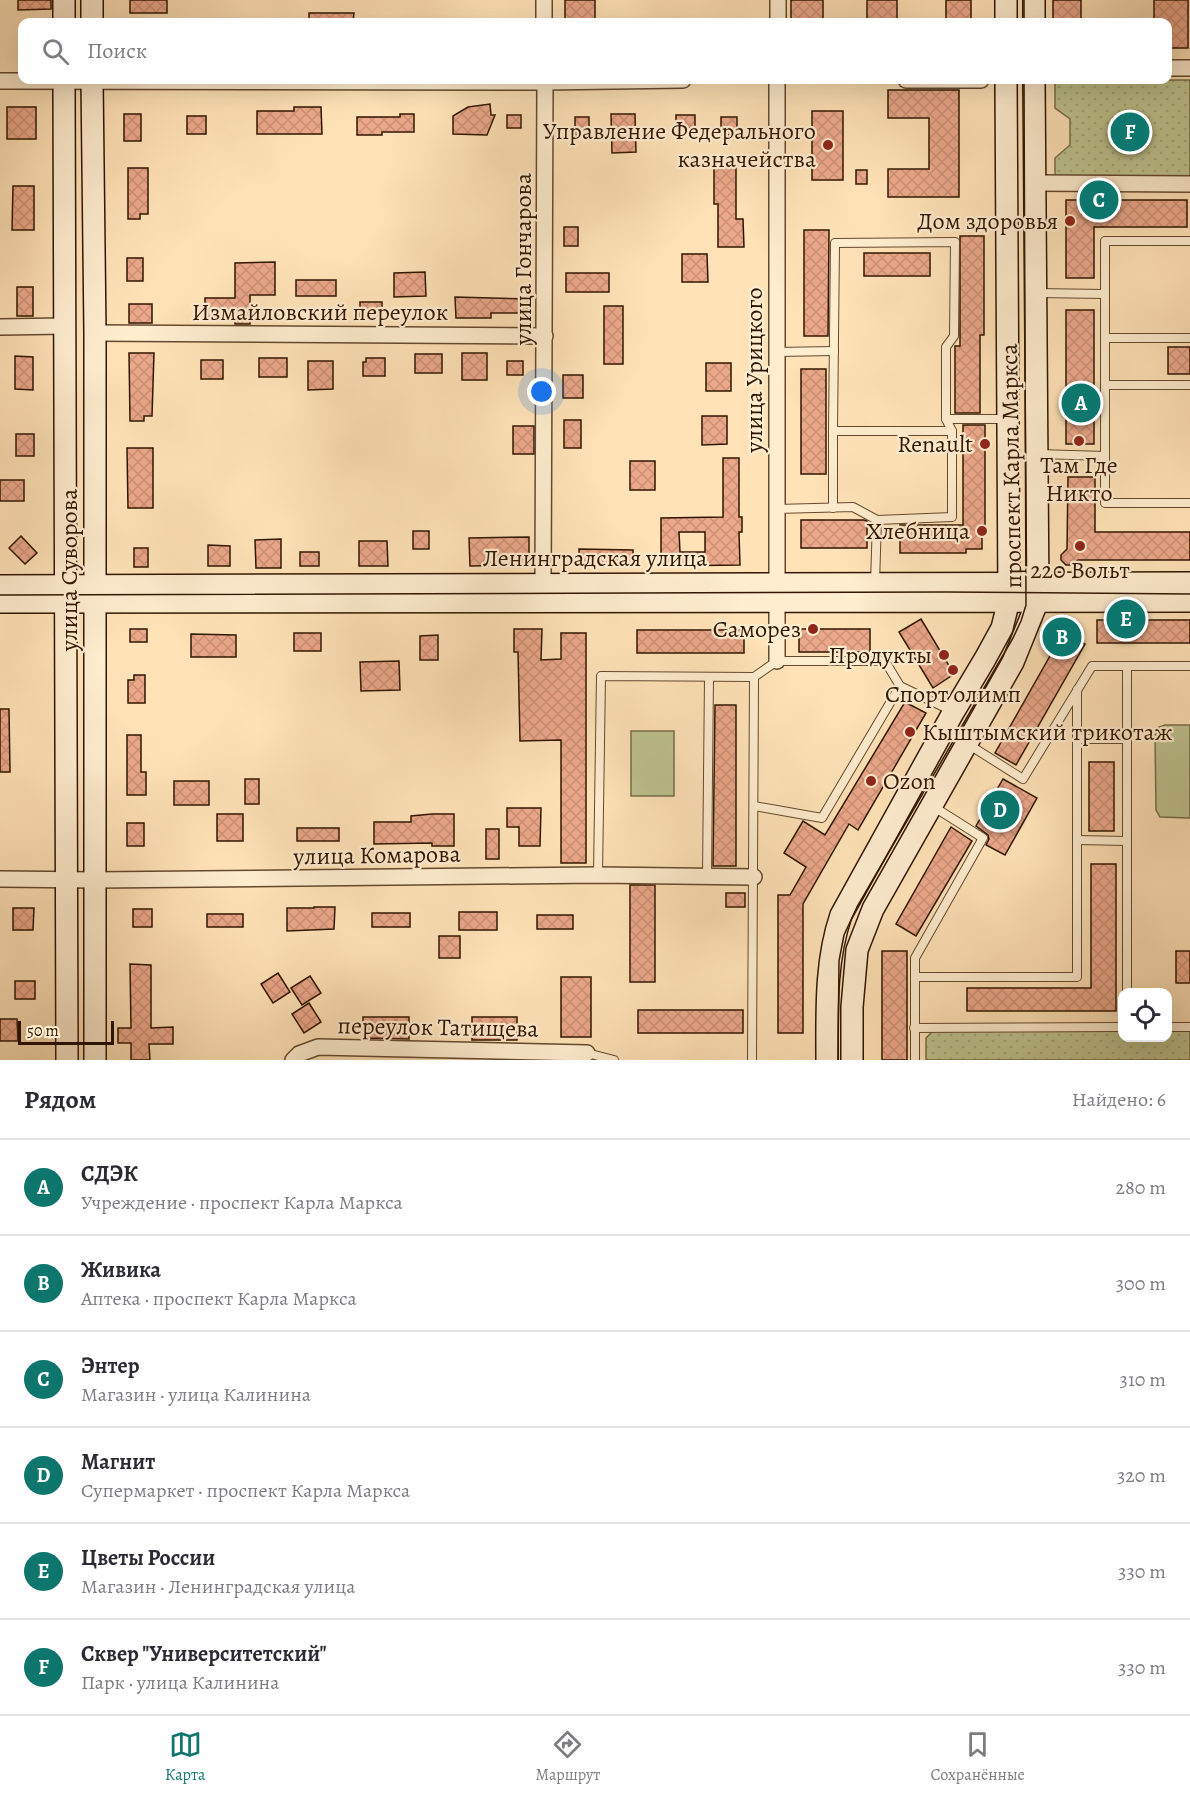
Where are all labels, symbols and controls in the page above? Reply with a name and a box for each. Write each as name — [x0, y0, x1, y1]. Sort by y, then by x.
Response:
search box — [18, 18, 1172, 84]
icon: search — [39, 35, 72, 68]
text: Поиск — [87, 36, 147, 66]
pin: F — [1110, 110, 1150, 154]
place label: Управление Федерального казначейства — [543, 115, 816, 175]
marker: Управление Федерального казначейства — [821, 138, 835, 152]
street label: улица Гончарова — [507, 173, 539, 346]
pin: C — [1080, 178, 1118, 222]
place label: Дом здоровья — [917, 205, 1058, 237]
marker: Дом здоровья — [1063, 214, 1077, 228]
street label: улица Урицкого — [738, 287, 770, 454]
street label: Измайловский переулок — [192, 296, 448, 328]
street label: проспект Карла Маркса — [993, 343, 1029, 589]
your location — [527, 377, 556, 406]
pin: A — [1062, 380, 1100, 426]
place label: Renault — [897, 428, 973, 460]
marker: Там Где Никто — [1072, 434, 1086, 448]
marker: Renault — [978, 437, 992, 451]
place label: Там Где Никто — [1040, 449, 1118, 509]
street label: улица Суворова — [53, 489, 85, 652]
place label: Хлебница — [866, 515, 970, 547]
marker: Хлебница — [975, 524, 989, 538]
marker: 220 Вольт — [1073, 539, 1087, 553]
street label: Ленинградская улица — [483, 542, 707, 574]
place label: 220 Вольт — [1030, 554, 1130, 586]
pin: E — [1106, 596, 1146, 642]
place label: Саморез — [713, 613, 801, 645]
pin: B — [1042, 614, 1082, 660]
marker: Саморез — [806, 622, 820, 636]
place label: Продукты — [828, 639, 932, 671]
marker: Продукты — [937, 648, 951, 662]
marker: Спорт олимп — [946, 663, 960, 677]
place label: Спорт олимп — [885, 678, 1021, 710]
place label: Кыштымский трикотаж — [922, 716, 1173, 748]
marker: Кыштымский трикотаж — [903, 725, 917, 739]
place label: Ozon — [883, 765, 936, 797]
marker: Ozon — [864, 774, 878, 788]
pin: D — [980, 788, 1020, 832]
street label: улица Комарова — [292, 838, 461, 872]
map controls — [1118, 988, 1172, 1042]
button: locate — [1118, 988, 1172, 1042]
street label: переулок Татищева — [337, 1009, 539, 1045]
scale bar — [18, 1018, 114, 1046]
text: 50 m — [27, 1020, 59, 1042]
text: Рядом — [24, 1082, 96, 1117]
text: Найдено: 6 — [1072, 1086, 1166, 1113]
text: СДЭК — [81, 1159, 138, 1189]
text: A — [37, 1174, 50, 1201]
text: 280 m — [1116, 1174, 1166, 1201]
text: Учреждение · проспект Карла Маркса — [81, 1189, 403, 1216]
text: Живика — [81, 1255, 161, 1285]
text: B — [37, 1270, 50, 1297]
text: 300 m — [1116, 1270, 1166, 1297]
text: Аптека · проспект Карла Маркса — [81, 1285, 357, 1312]
text: Энтер — [81, 1351, 139, 1381]
text: C — [37, 1366, 50, 1393]
text: 310 m — [1120, 1366, 1166, 1393]
text: Магазин · улица Калинина — [81, 1381, 311, 1408]
text: Магнит — [81, 1447, 155, 1477]
text: D — [37, 1462, 50, 1489]
text: 320 m — [1117, 1462, 1166, 1489]
text: Супермаркет · проспект Карла Маркса — [81, 1477, 410, 1504]
text: Цветы России — [81, 1543, 215, 1573]
text: E — [38, 1558, 49, 1585]
text: 330 m — [1118, 1558, 1166, 1585]
text: Магазин · Ленинградская улица — [81, 1573, 356, 1600]
text: Сквер "Университетский" — [81, 1639, 326, 1669]
text: F — [38, 1654, 49, 1681]
text: 330 m — [1118, 1654, 1166, 1681]
text: Парк · улица Калинина — [81, 1669, 279, 1696]
tab: Карта — [165, 1728, 205, 1786]
tab: Маршрут — [536, 1728, 600, 1786]
tab: Сохранённые — [931, 1728, 1025, 1786]

